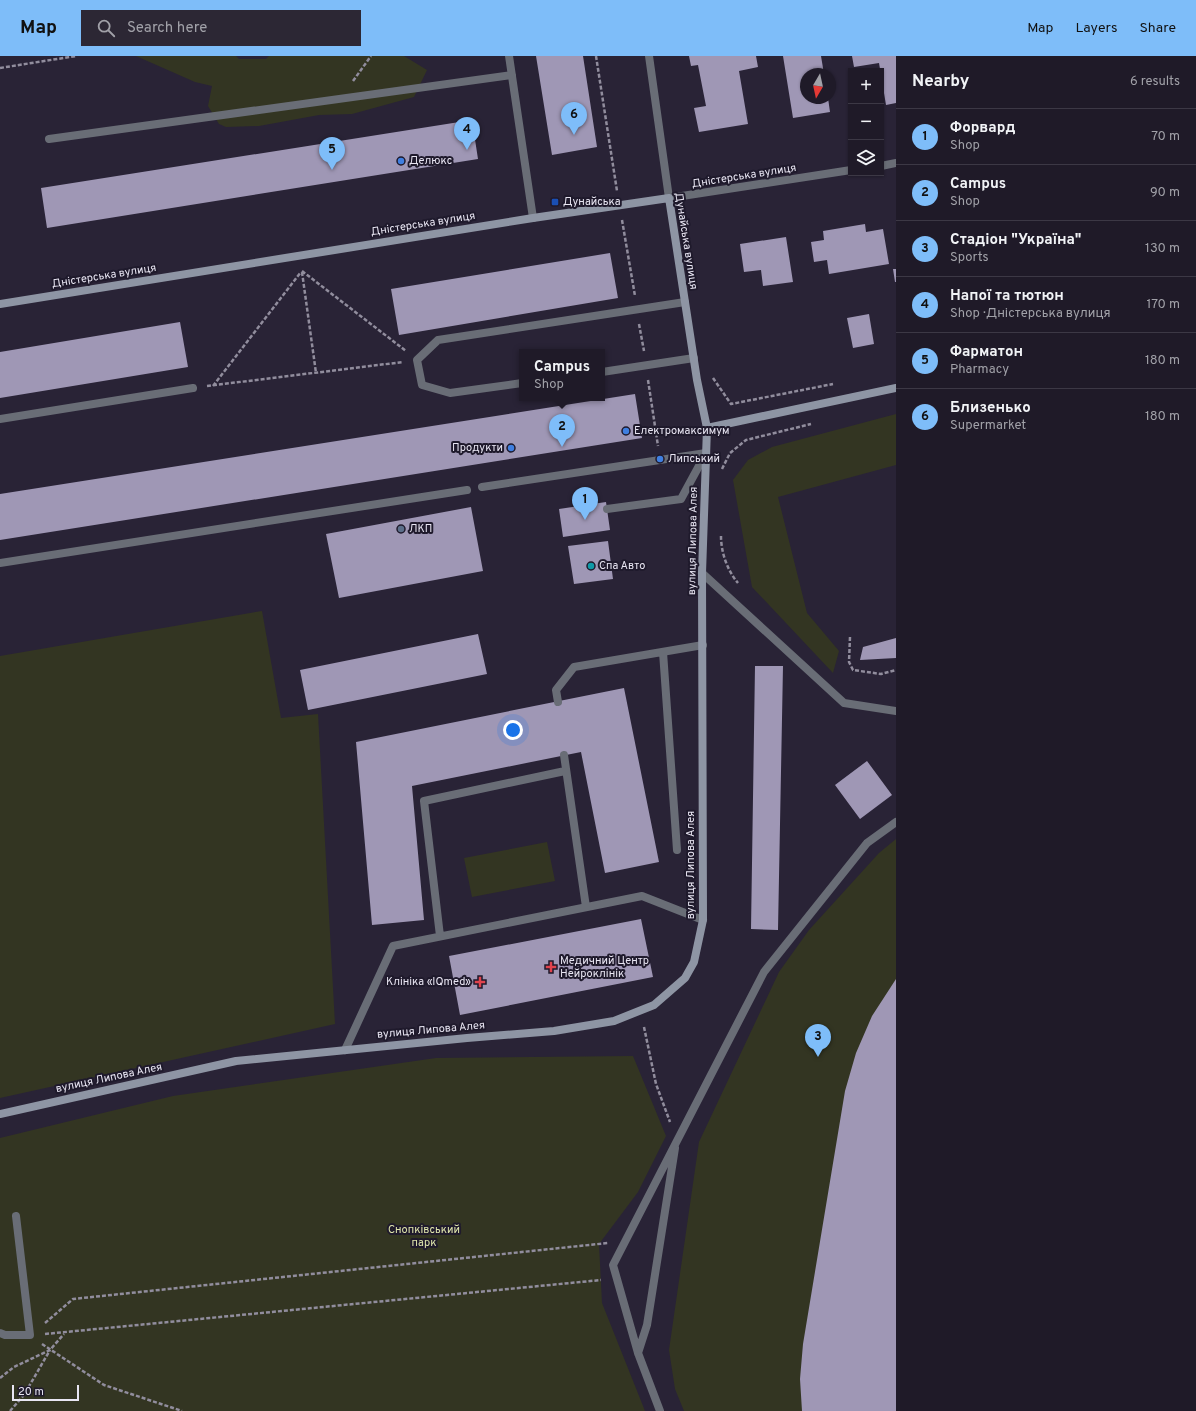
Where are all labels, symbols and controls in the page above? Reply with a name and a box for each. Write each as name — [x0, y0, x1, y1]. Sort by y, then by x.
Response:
search box — [81, 10, 361, 46]
text: Map — [20, 16, 57, 40]
icon: search — [95, 17, 117, 39]
text: Search here — [127, 19, 207, 38]
text: Map — [1027, 20, 1053, 37]
text: Layers — [1075, 20, 1117, 37]
text: Share — [1139, 20, 1176, 37]
north arrow — [800, 68, 836, 104]
map controls — [848, 68, 884, 176]
button: + — [848, 68, 884, 104]
text: Nearby — [912, 71, 969, 93]
text: 6 results — [1130, 74, 1180, 90]
pin: 6 — [561, 102, 587, 135]
button: − — [848, 104, 884, 140]
pin: 4 — [454, 117, 480, 150]
text: Форвард — [950, 119, 1015, 138]
text: 1 — [922, 129, 928, 145]
text: 70 m — [1151, 129, 1180, 145]
pin: 5 — [319, 137, 345, 170]
text: Shop — [950, 138, 980, 154]
button: layers — [848, 140, 884, 176]
place label: Делюкс — [409, 154, 452, 168]
marker: Делюкс — [396, 156, 406, 166]
street label: Дністерська вулиця — [691, 161, 797, 191]
text: Campus — [950, 175, 1006, 194]
text: 2 — [921, 185, 929, 201]
text: 90 m — [1150, 185, 1180, 201]
street label: Дунайська вулиця — [671, 191, 701, 291]
text: Shop — [950, 194, 980, 210]
place label: Дунайська — [563, 195, 621, 209]
marker: Дунайська — [550, 197, 560, 207]
street label: Дністерська вулиця — [370, 209, 476, 239]
text: Стадіон "Україна" — [950, 231, 1082, 250]
text: 3 — [921, 241, 929, 257]
text: 130 m — [1145, 241, 1180, 257]
text: Sports — [950, 250, 989, 266]
street label: Дністерська вулиця — [51, 261, 157, 291]
text: Напої та тютюн — [950, 287, 1064, 306]
text: 4 — [921, 297, 929, 313]
text: 170 m — [1146, 297, 1180, 313]
text: Shop · Дністерська вулиця — [950, 306, 1111, 322]
text: Фарматон — [950, 343, 1023, 362]
popup — [519, 349, 605, 401]
text: 5 — [921, 353, 929, 369]
text: 180 m — [1145, 353, 1180, 369]
text: Campus — [534, 358, 590, 377]
text: Pharmacy — [950, 362, 1009, 378]
text: Shop — [534, 377, 564, 393]
text: Близенько — [950, 399, 1031, 418]
text: 6 — [921, 409, 929, 425]
text: 180 m — [1145, 409, 1180, 425]
pin: 2 — [549, 414, 575, 447]
text: Supermarket — [950, 418, 1026, 434]
place label: Електромаксимум — [634, 424, 730, 438]
marker: Електромаксимум — [621, 426, 631, 436]
place label: Продукти — [452, 441, 503, 455]
marker: Продукти — [506, 443, 516, 453]
place label: Липський — [668, 452, 720, 466]
marker: Липський — [655, 454, 665, 464]
pin: 1 — [572, 487, 598, 520]
street label: вулиця Липова Алея — [685, 487, 701, 595]
place label: ЛКП — [409, 522, 432, 536]
marker: ЛКП — [396, 524, 406, 534]
place label: Спа Авто — [599, 559, 645, 573]
marker: Спа Авто — [586, 561, 596, 571]
your location — [503, 720, 523, 740]
street label: вулиця Липова Алея — [684, 811, 698, 919]
place label: Медичний Центр Нейроклінік — [560, 954, 649, 981]
marker: Медичний Центр Нейроклінік — [545, 961, 557, 973]
place label: Клініка «IQmed» — [386, 975, 471, 989]
marker: Клініка «IQmed» — [474, 976, 486, 988]
street label: вулиця Липова Алея — [376, 1018, 486, 1042]
pin: 3 — [805, 1024, 831, 1057]
street label: вулиця Липова Алея — [54, 1060, 164, 1096]
park label: Снопківський парк — [388, 1223, 460, 1250]
scale bar — [12, 1383, 79, 1402]
text: 20 m — [18, 1385, 44, 1399]

